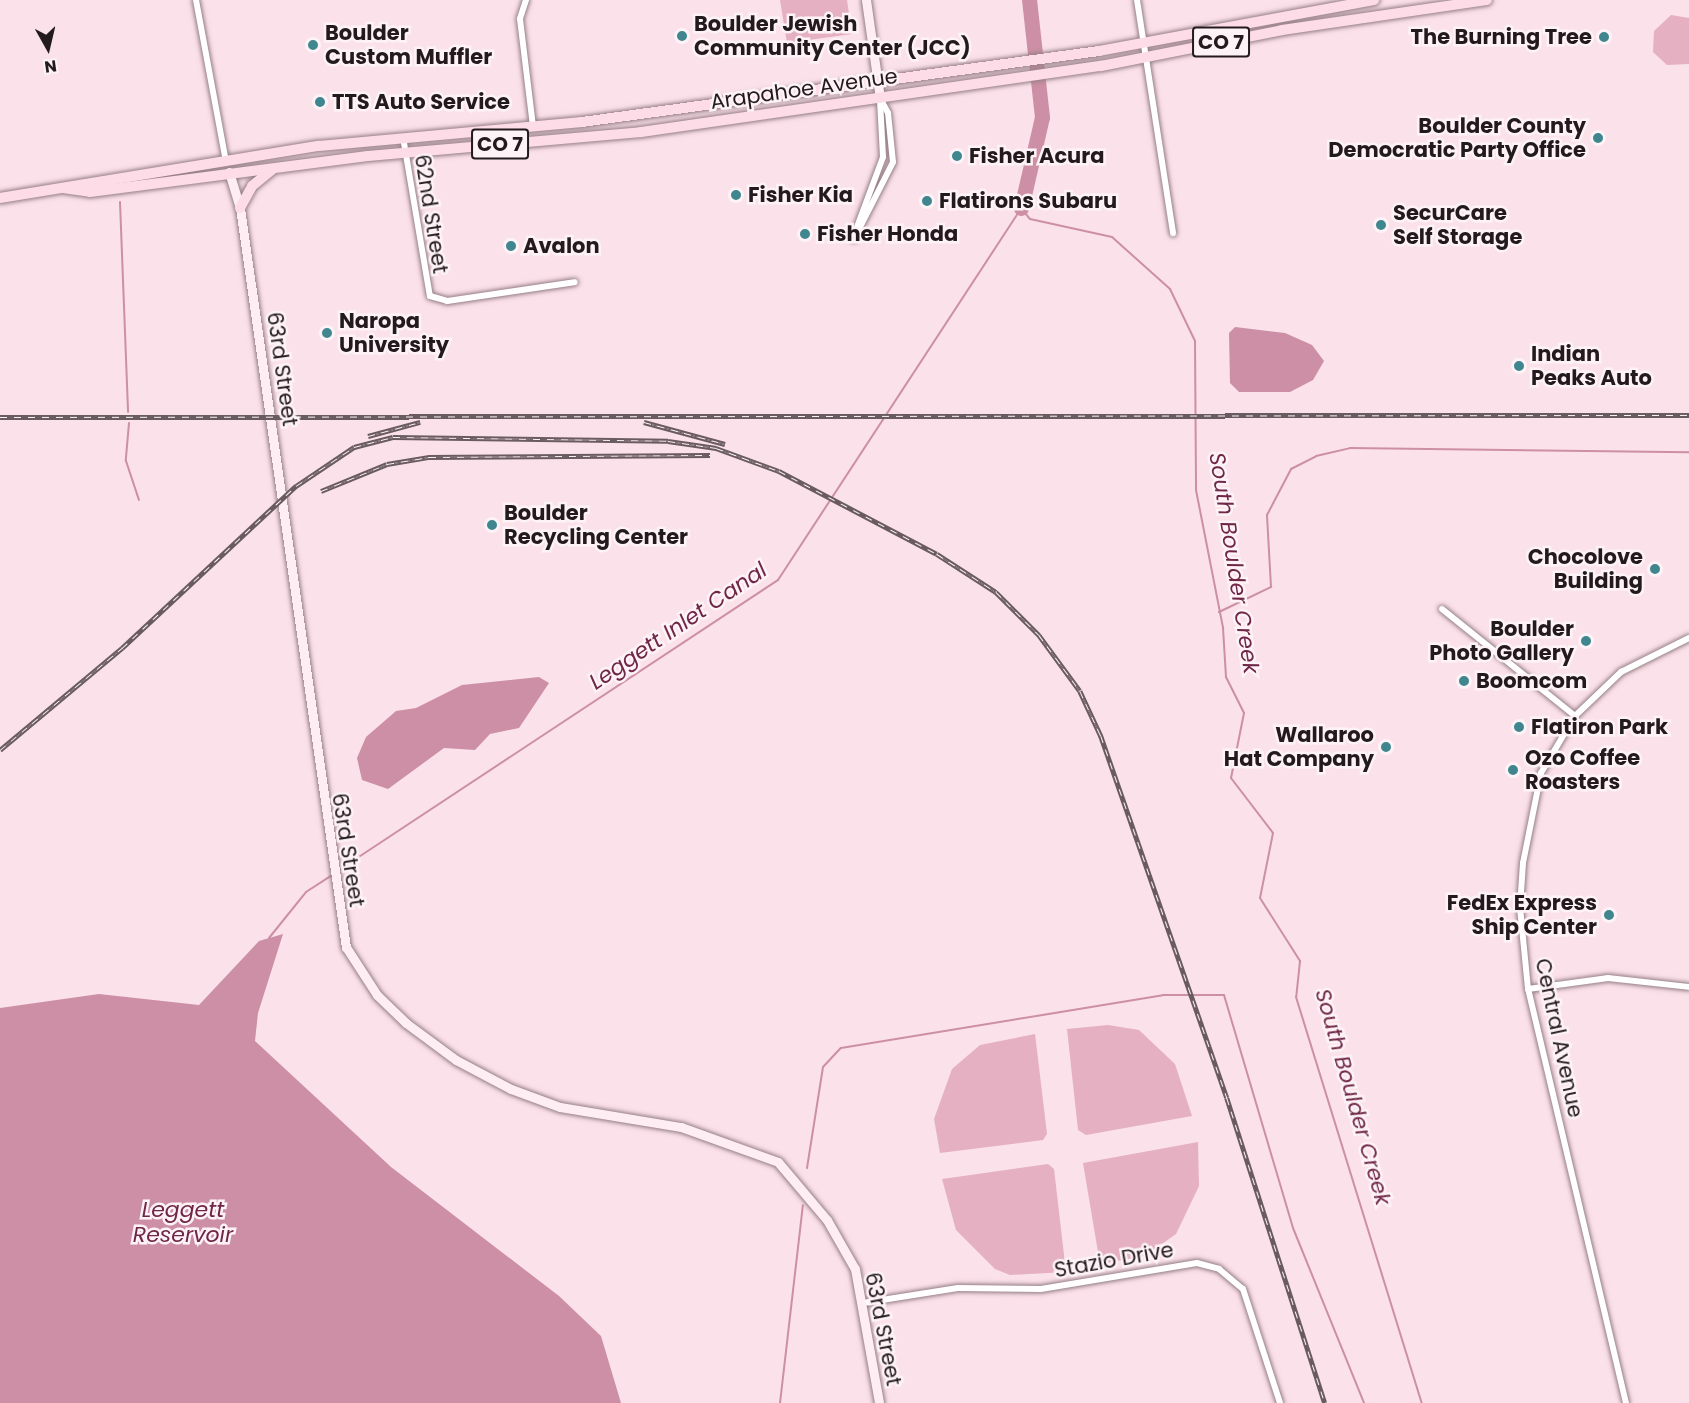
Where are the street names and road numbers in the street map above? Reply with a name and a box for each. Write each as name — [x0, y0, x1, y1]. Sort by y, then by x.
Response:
road number: CO 7 — [1191, 25, 1251, 59]
street label: Arapahoe Avenue — [709, 63, 899, 115]
road number: CO 7 — [470, 127, 530, 161]
street label: 62nd Street — [409, 153, 453, 275]
street label: 63rd Street — [262, 310, 302, 428]
street label: 63rd Street — [327, 791, 369, 909]
street label: Central Avenue — [1530, 956, 1588, 1120]
street label: Stazio Drive — [1052, 1237, 1176, 1283]
street label: 63rd Street — [860, 1270, 906, 1388]

